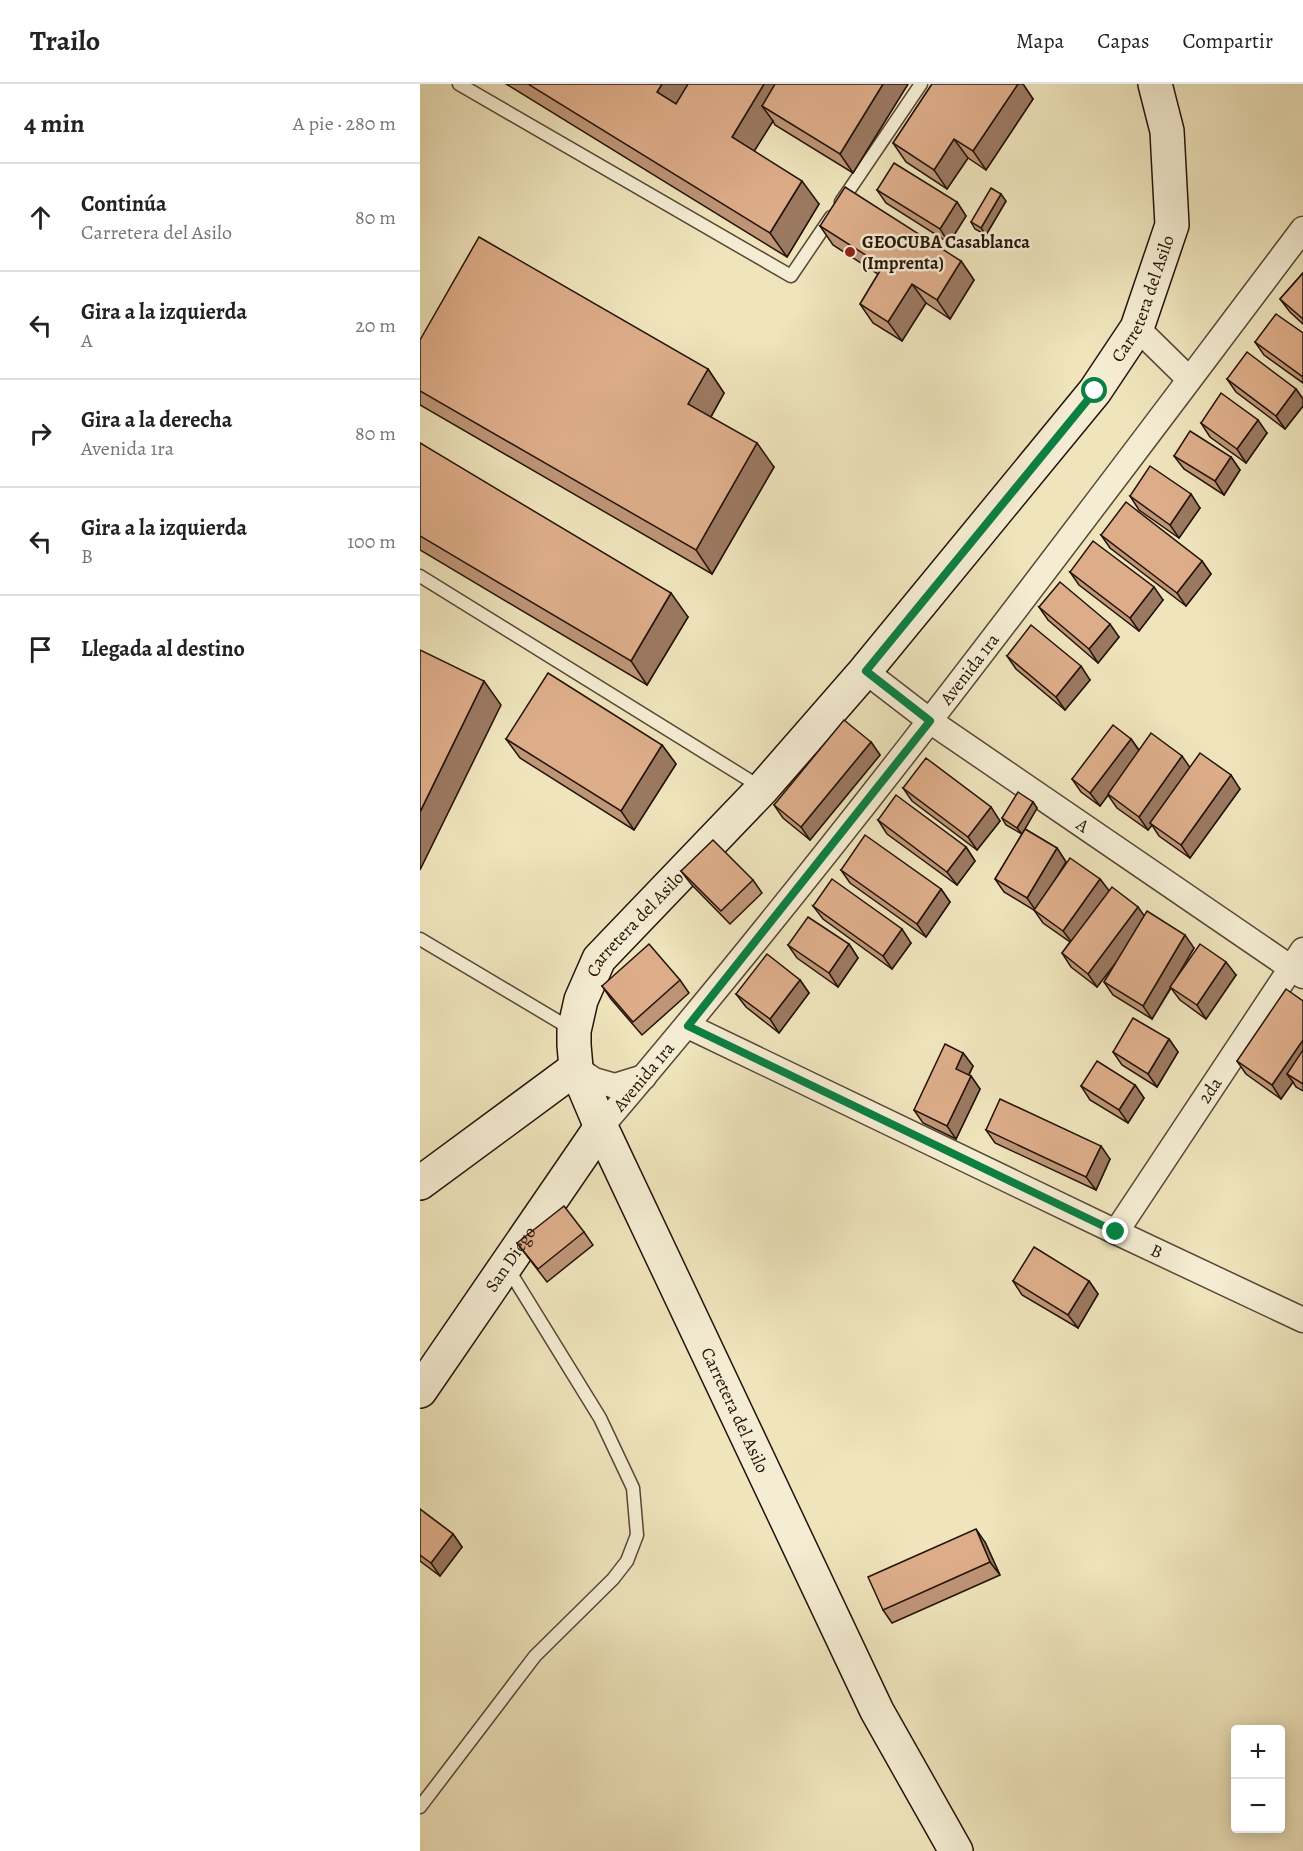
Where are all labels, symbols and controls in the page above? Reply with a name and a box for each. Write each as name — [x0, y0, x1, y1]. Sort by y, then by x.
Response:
text: Trailo — [30, 22, 100, 60]
text: Mapa — [1016, 27, 1064, 55]
text: Capas — [1097, 27, 1150, 55]
text: Compartir — [1183, 27, 1273, 55]
text: 4 min — [24, 106, 85, 141]
text: A pie · 280 m — [293, 110, 396, 137]
text: Continúa — [81, 189, 167, 219]
icon: ahead — [24, 201, 57, 234]
text: 80 m — [355, 204, 396, 231]
text: Carretera del Asilo — [81, 219, 232, 246]
place label: GEOCUBA Casablanca (Imprenta) — [862, 230, 1030, 275]
street label: Carretera del Asilo — [1106, 232, 1180, 367]
marker: GEOCUBA Casablanca (Imprenta) — [843, 245, 857, 259]
text: Gira a la izquierda — [81, 297, 247, 327]
icon: left — [24, 309, 57, 342]
text: 20 m — [355, 312, 396, 339]
text: A — [81, 327, 93, 354]
route start — [1081, 377, 1107, 403]
text: Gira a la derecha — [81, 405, 232, 435]
icon: right — [24, 417, 57, 450]
text: 80 m — [355, 420, 396, 447]
text: Avenida 1ra — [81, 435, 174, 462]
text: Gira a la izquierda — [81, 513, 247, 543]
icon: left — [24, 525, 57, 558]
text: 100 m — [347, 528, 396, 555]
text: B — [81, 543, 93, 570]
street label: Avenida 1ra — [934, 628, 1005, 710]
icon: arrive — [24, 633, 57, 666]
text: Llegada al destino — [81, 634, 245, 664]
street label: A — [1071, 812, 1094, 839]
street label: Carretera del Asilo — [581, 866, 689, 981]
street label: Avenida 1ra — [607, 1036, 680, 1117]
street label: 2da — [1193, 1072, 1228, 1108]
route end — [1102, 1218, 1128, 1244]
street label: San Diego — [479, 1221, 541, 1297]
street label: B — [1147, 1238, 1167, 1264]
street label: Carretera del Asilo — [695, 1343, 775, 1477]
map controls — [1231, 1725, 1285, 1833]
button: + — [1231, 1725, 1285, 1779]
button: − — [1231, 1779, 1285, 1833]

